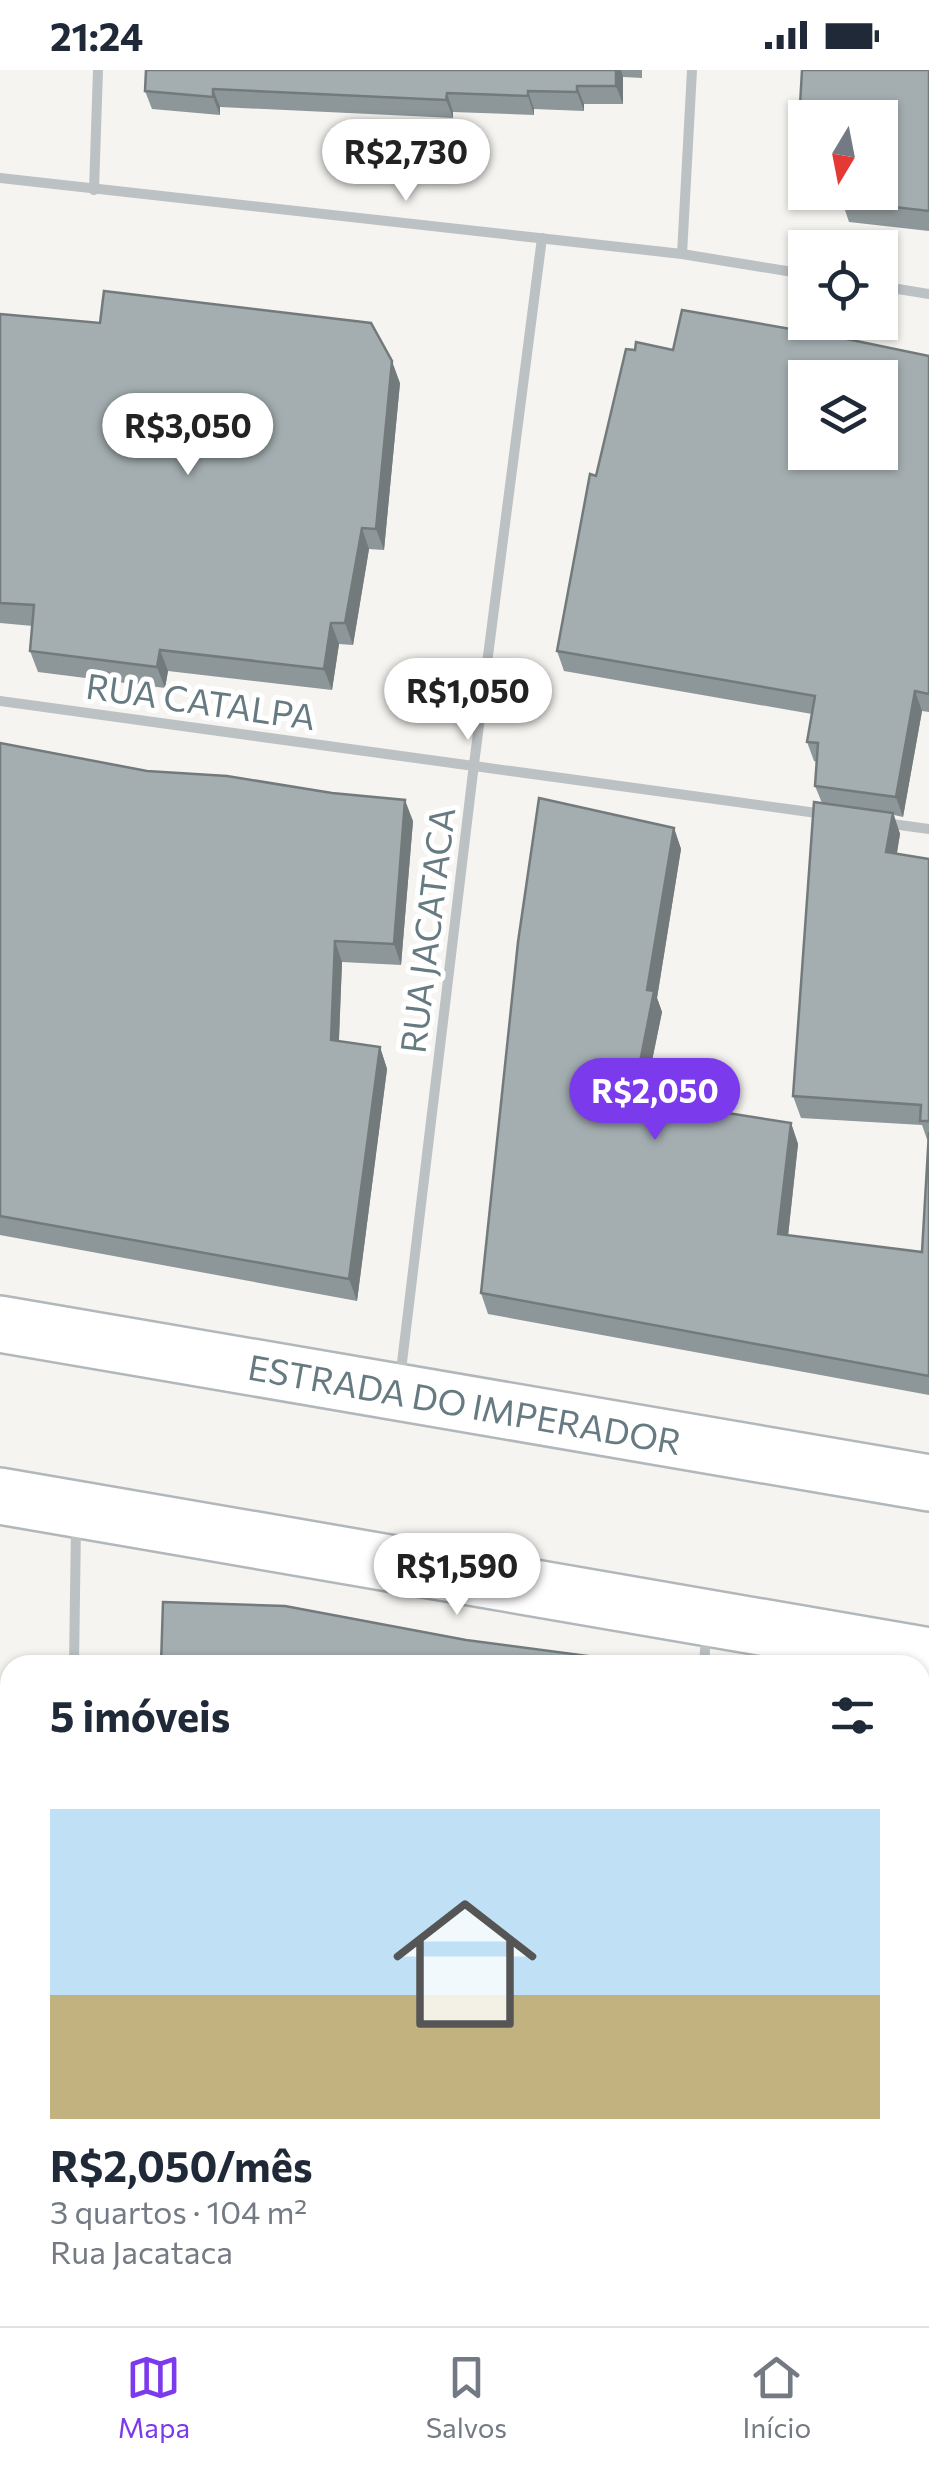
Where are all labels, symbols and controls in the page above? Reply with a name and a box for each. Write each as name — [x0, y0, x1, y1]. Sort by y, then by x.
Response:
text: 21:24 — [50, 12, 143, 59]
north arrow — [788, 100, 898, 210]
map controls — [788, 100, 898, 470]
pin: R$2,730 — [314, 119, 498, 204]
text: R$2,730 — [344, 131, 468, 171]
button: locate — [788, 230, 898, 340]
button: layers — [788, 360, 898, 470]
pin: R$3,050 — [96, 393, 280, 478]
text: R$3,050 — [124, 405, 252, 445]
pin: R$1,050 — [376, 658, 560, 743]
street label: RUA CATALPA — [84, 663, 318, 737]
text: R$1,050 — [406, 670, 530, 710]
street label: RUA JACATACA — [390, 805, 462, 1055]
pin: R$2,050 — [563, 1058, 747, 1143]
text: R$2,050 — [591, 1070, 719, 1110]
street label: ESTRADA DO IMPERADOR — [245, 1344, 685, 1462]
pin: R$1,590 — [365, 1533, 549, 1618]
text: R$1,590 — [396, 1545, 518, 1585]
icon: filters — [825, 1688, 880, 1743]
text: 5 imóveis — [50, 1689, 230, 1741]
icon: home — [375, 1874, 555, 2054]
text: R$2,050/mês — [50, 2139, 312, 2191]
text: 3 quartos · 104 m² — [50, 2191, 307, 2231]
text: Rua Jacataca — [50, 2231, 233, 2271]
tab: Mapa — [118, 2350, 190, 2444]
tab: Salvos — [426, 2350, 507, 2444]
tab: Início — [742, 2350, 811, 2444]

